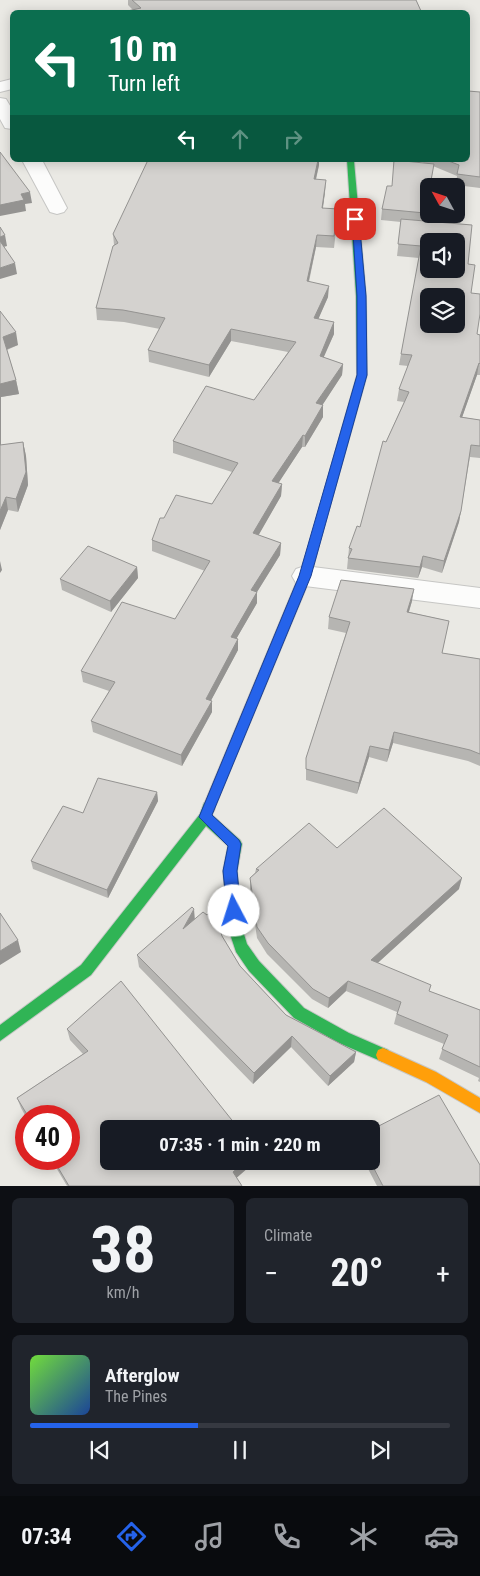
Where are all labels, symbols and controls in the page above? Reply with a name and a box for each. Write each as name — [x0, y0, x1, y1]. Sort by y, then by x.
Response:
text: 10 m — [108, 29, 177, 70]
icon: left — [25, 30, 90, 95]
text: Turn left — [108, 71, 180, 96]
icon: left — [173, 125, 201, 153]
icon: ahead — [226, 125, 254, 153]
icon: right — [279, 125, 307, 153]
north arrow — [420, 178, 465, 222]
map controls — [420, 178, 465, 333]
pin — [334, 198, 376, 240]
icon: arrive — [341, 205, 369, 233]
button: sound — [420, 233, 465, 278]
button: layers — [420, 288, 465, 333]
position arrow — [207, 884, 259, 936]
speed limit sign: 40 — [15, 1105, 80, 1170]
text: 07:35 · 1 min · 220 m — [159, 1133, 321, 1156]
text: 38 — [90, 1212, 156, 1288]
text: Climate — [264, 1226, 312, 1245]
text: 20° — [330, 1251, 384, 1295]
text: − — [264, 1257, 278, 1290]
text: + — [436, 1257, 450, 1290]
text: km/h — [107, 1283, 139, 1302]
text: Afterglow — [105, 1364, 179, 1387]
text: The Pines — [105, 1387, 167, 1406]
icon: previous — [86, 1436, 114, 1464]
icon: pause — [226, 1436, 254, 1464]
icon: next — [366, 1436, 394, 1464]
icon: directions — [114, 1519, 149, 1554]
icon: music — [192, 1519, 227, 1554]
icon: phone — [269, 1519, 304, 1554]
icon: climate — [346, 1519, 381, 1554]
icon: car — [424, 1519, 459, 1554]
text: 07:34 — [21, 1524, 72, 1549]

